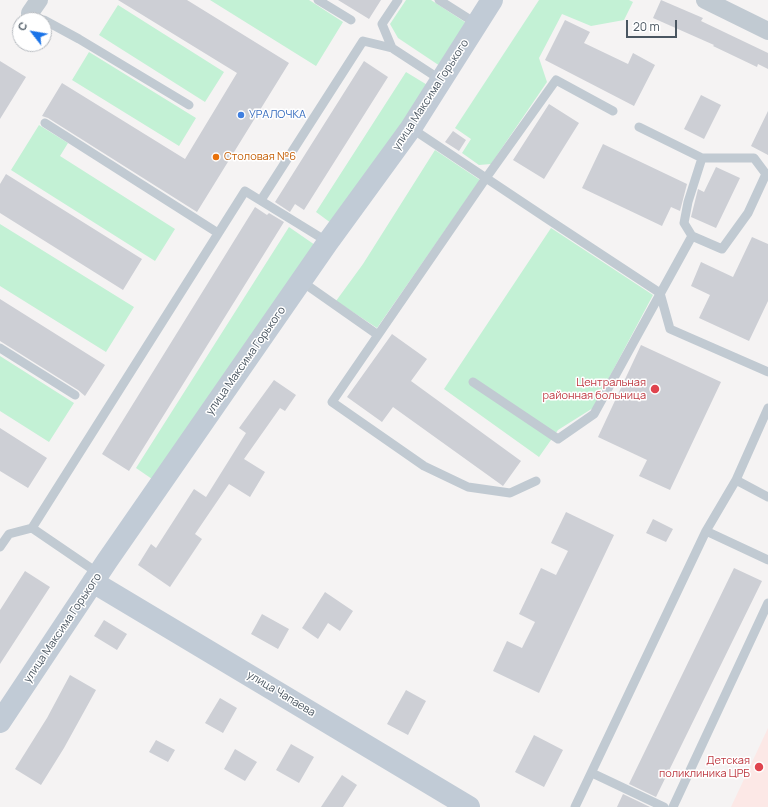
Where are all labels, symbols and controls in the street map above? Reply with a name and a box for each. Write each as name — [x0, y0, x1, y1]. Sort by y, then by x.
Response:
north arrow — [12, 12, 52, 52]
scale bar — [628, 12, 679, 38]
text: 20 m — [633, 18, 660, 35]
text: С — [14, 19, 31, 33]
street label: улица Максима Горького — [390, 37, 472, 153]
place label: УРАЛОЧКА — [249, 108, 306, 122]
marker: УРАЛОЧКА — [236, 110, 246, 120]
place label: Столовая №6 — [224, 150, 296, 164]
marker: Столовая №6 — [211, 152, 221, 162]
street label: улица Максима Горького — [203, 304, 289, 418]
place label: Центральная районная больница — [543, 376, 646, 402]
marker: Центральная районная больница — [649, 383, 661, 395]
street label: улица Максима Горького — [21, 571, 105, 685]
street label: улица Чапаева — [244, 668, 318, 720]
place label: Детская поликлиника ЦРБ — [659, 754, 750, 780]
marker: Детская поликлиника ЦРБ — [753, 761, 765, 773]

